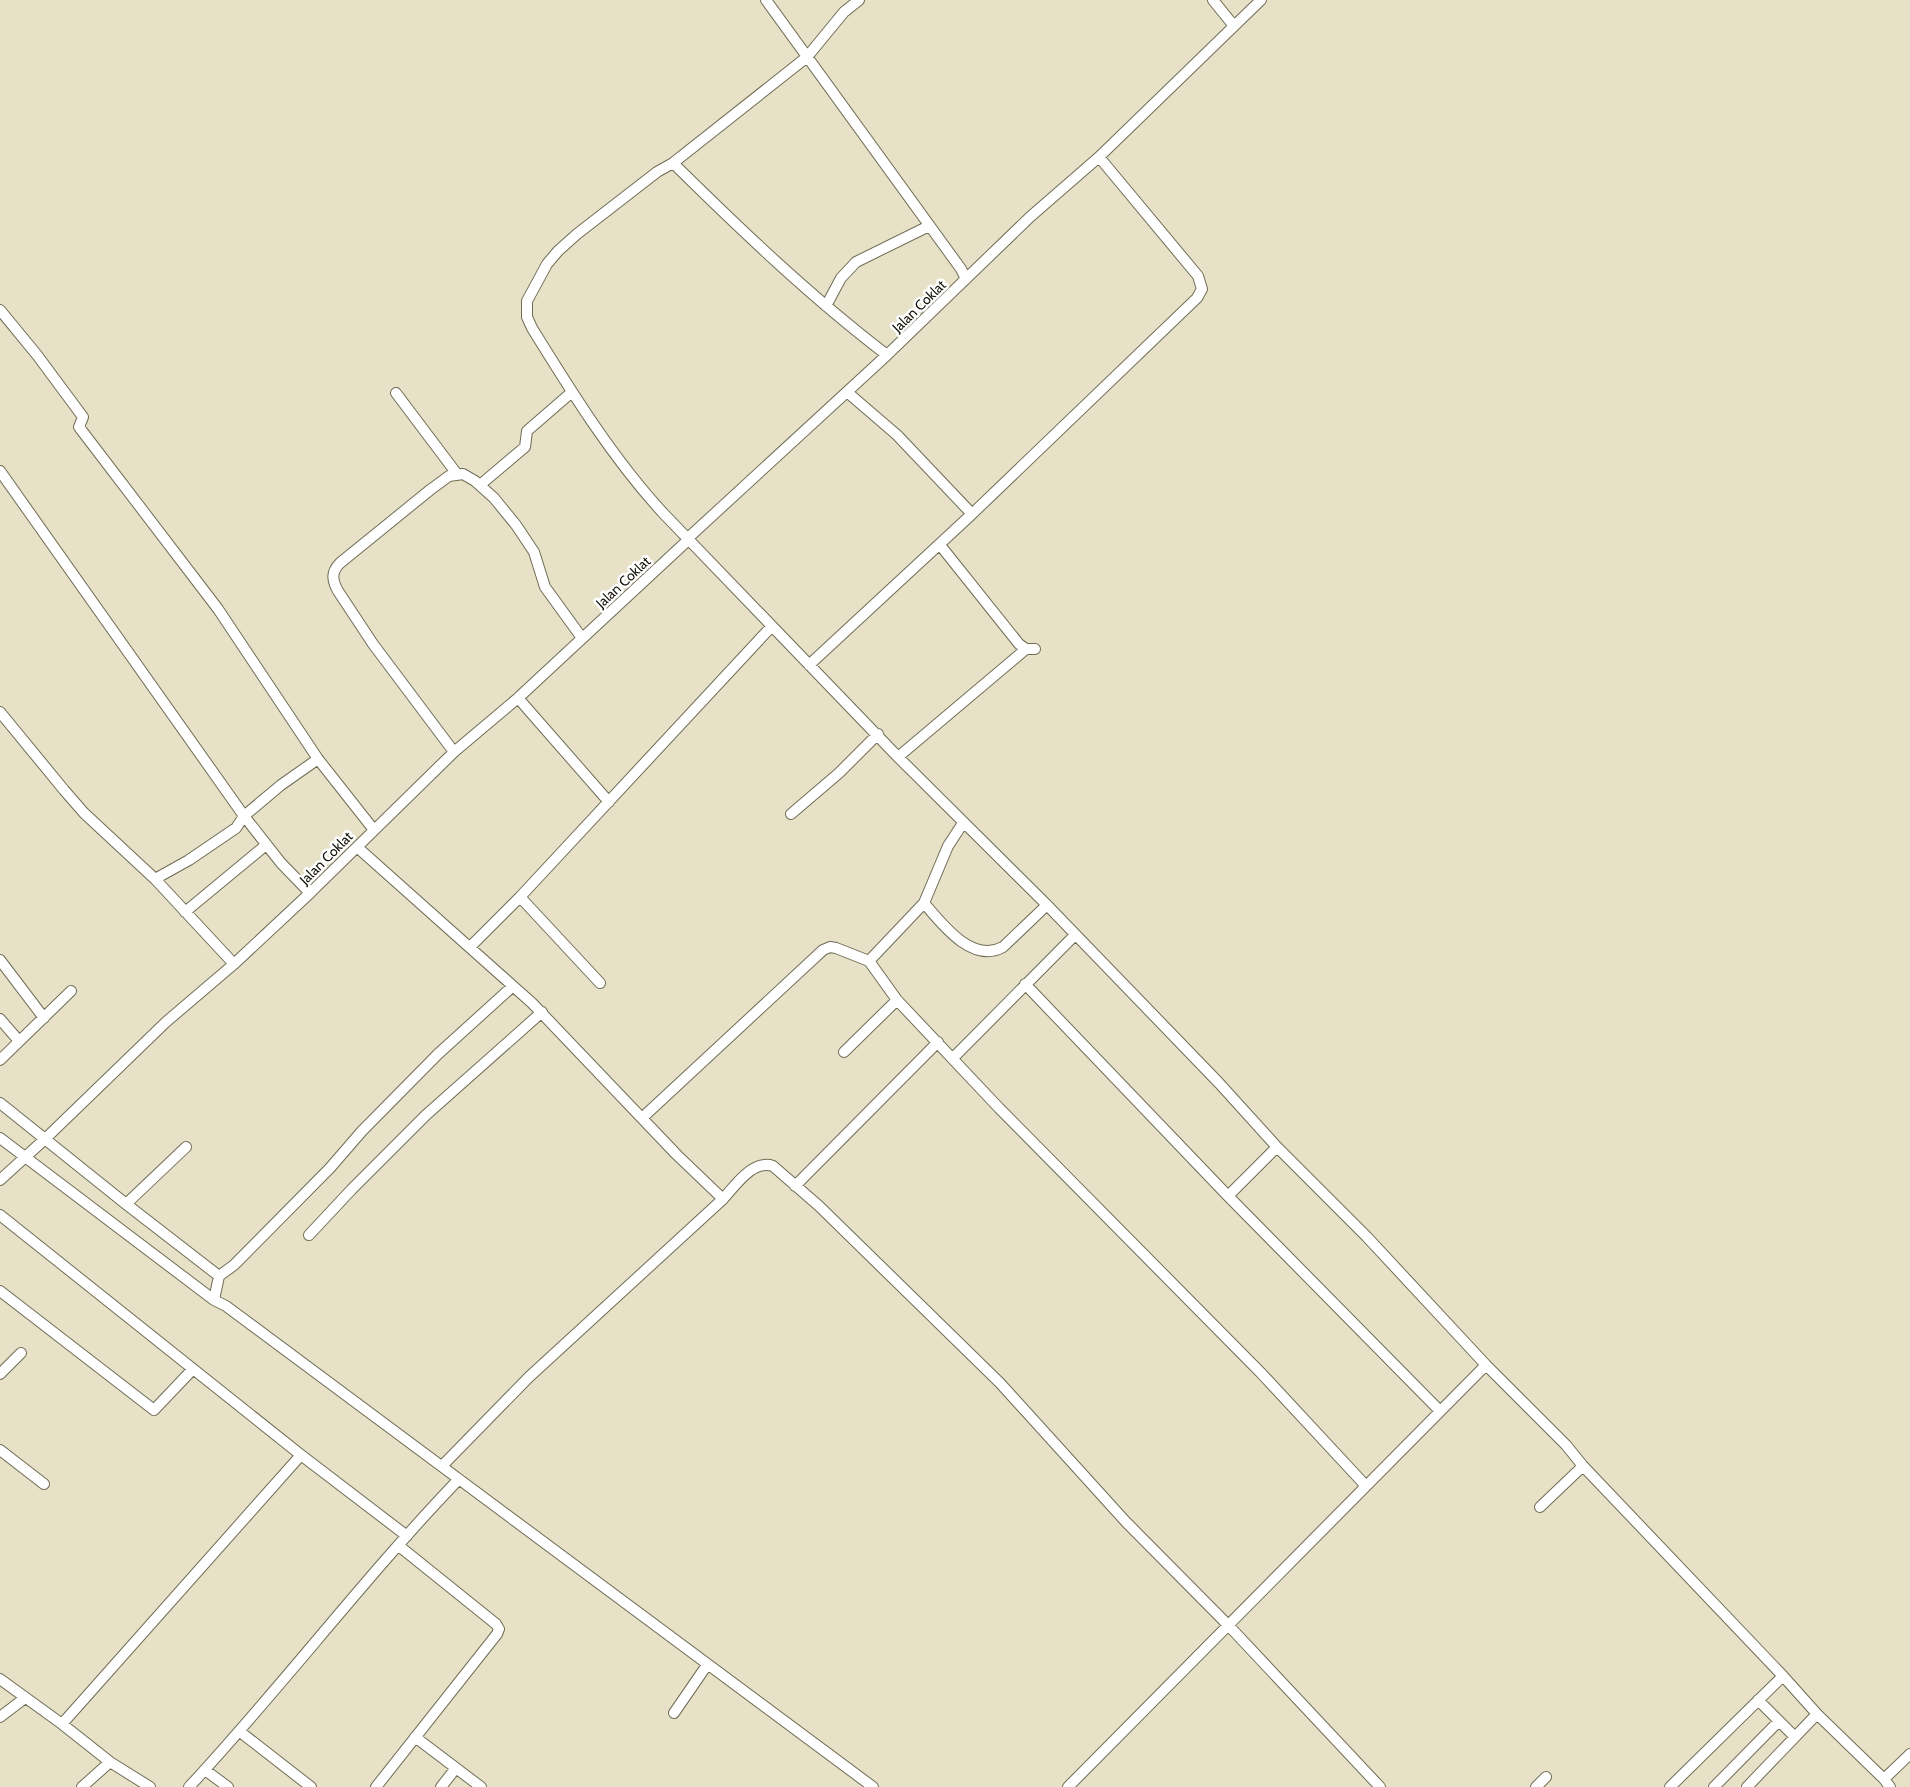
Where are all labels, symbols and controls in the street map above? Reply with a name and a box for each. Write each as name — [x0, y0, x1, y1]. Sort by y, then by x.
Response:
street label: Jalan Coklat — [888, 276, 950, 337]
street label: Jalan Coklat — [591, 552, 654, 613]
street label: Jalan Coklat — [295, 827, 357, 889]

